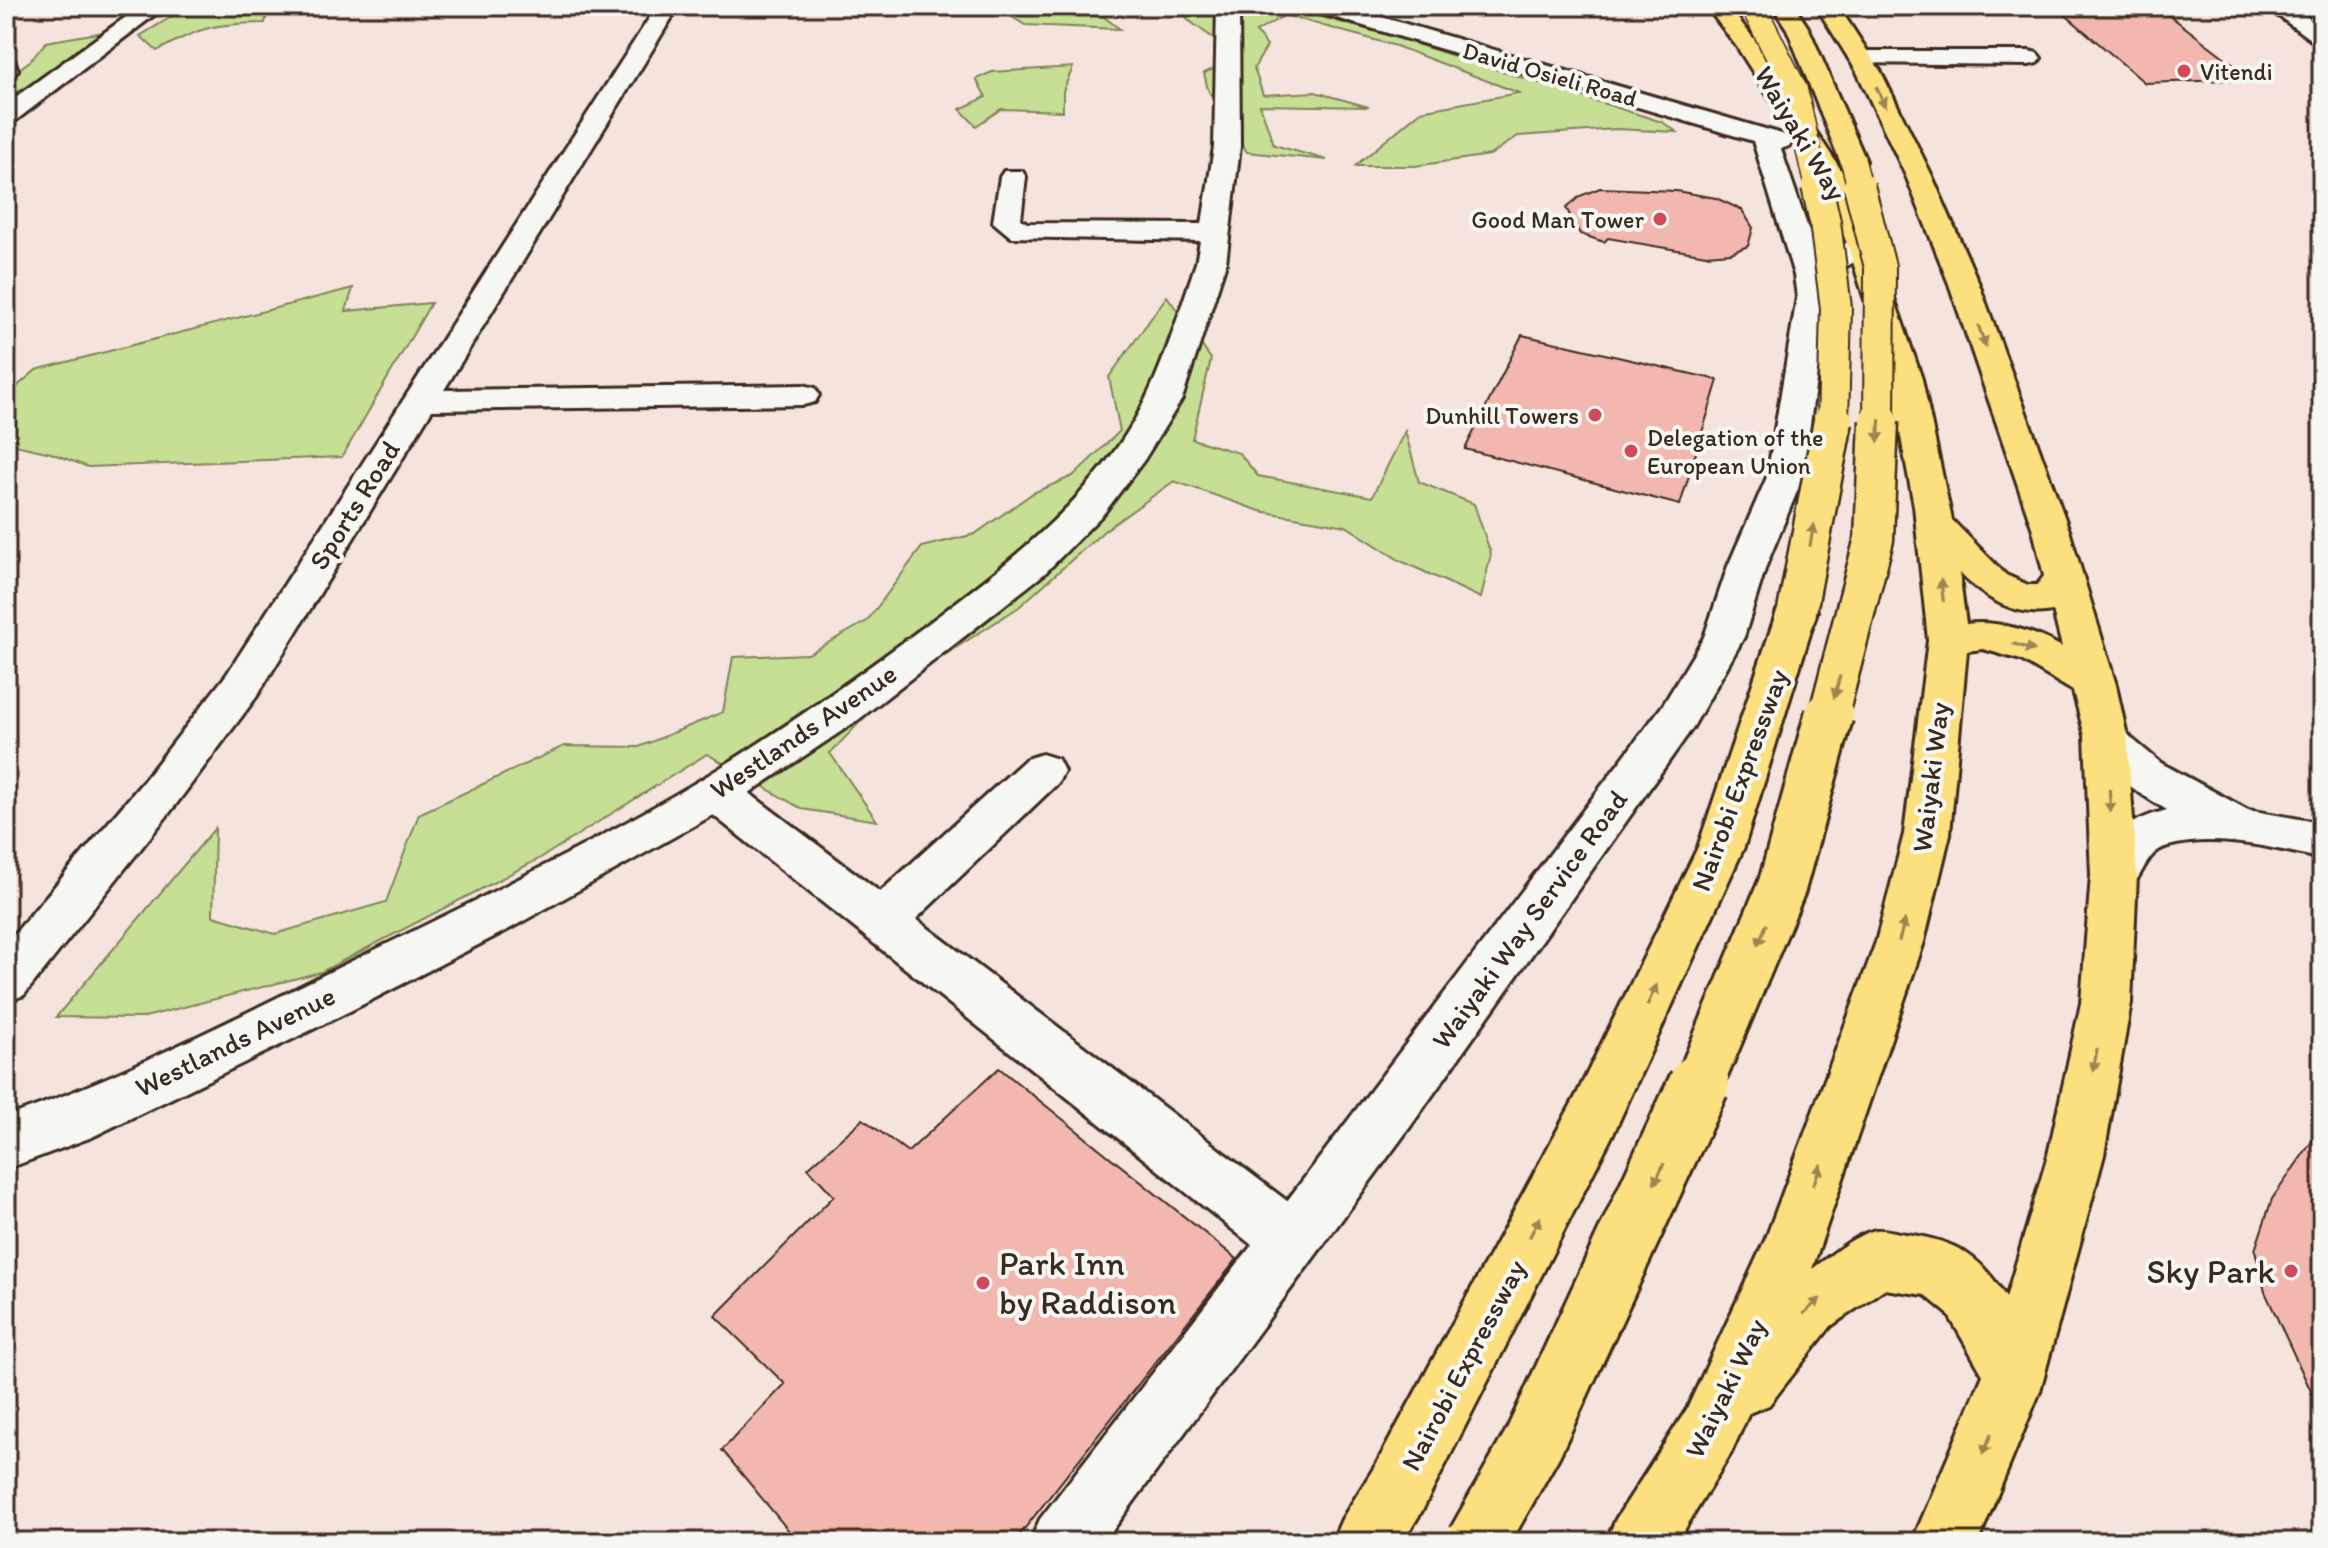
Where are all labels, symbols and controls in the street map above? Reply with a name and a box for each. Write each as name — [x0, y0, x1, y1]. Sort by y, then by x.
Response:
street label: David Osieli Road — [1460, 35, 1641, 113]
place label: Vitendi — [2200, 57, 2273, 86]
street label: Waiyaki Way — [1748, 60, 1854, 206]
marker: Vitendi — [2175, 62, 2193, 80]
one-way arrow — [1874, 86, 1888, 109]
place label: Good Man Tower — [1471, 205, 1644, 234]
marker: Good Man Tower — [1651, 210, 1669, 228]
one-way arrow — [1977, 325, 1989, 349]
place label: Dunhill Towers — [1425, 401, 1579, 430]
marker: Dunhill Towers — [1586, 406, 1604, 424]
one-way arrow — [1872, 419, 1885, 444]
place label: Delegation of the European Union — [1647, 423, 1824, 480]
street label: Sports Road — [301, 434, 407, 576]
marker: Delegation of the European Union — [1622, 442, 1640, 460]
one-way arrow — [1806, 522, 1818, 547]
one-way arrow — [1936, 577, 1949, 602]
one-way arrow — [2012, 641, 2036, 654]
street label: Westlands Avenue — [703, 656, 903, 806]
street label: Nairobi Expressway — [1683, 664, 1795, 896]
one-way arrow — [1830, 674, 1842, 699]
street label: Waiyaki Way — [1904, 700, 1956, 854]
street label: Waiyaki Way Service Road — [1424, 782, 1635, 1055]
one-way arrow — [2104, 789, 2117, 814]
one-way arrow — [1897, 917, 1909, 942]
one-way arrow — [1755, 923, 1768, 947]
street label: Westlands Avenue — [129, 978, 341, 1104]
one-way arrow — [1645, 983, 1658, 1006]
one-way arrow — [2088, 1048, 2100, 1073]
one-way arrow — [1652, 1162, 1666, 1186]
one-way arrow — [1811, 1163, 1824, 1187]
one-way arrow — [1529, 1216, 1542, 1239]
place label: Park Inn by Raddison — [999, 1243, 1176, 1323]
place label: Sky Park — [2147, 1251, 2275, 1292]
street label: Nairobi Expressway — [1393, 1254, 1533, 1476]
marker: Sky Park — [2282, 1262, 2300, 1280]
marker: Park Inn by Raddison — [974, 1274, 992, 1292]
one-way arrow — [1802, 1298, 1821, 1316]
street label: Waiyaki Way — [1677, 1313, 1773, 1463]
one-way arrow — [1980, 1432, 1993, 1456]

